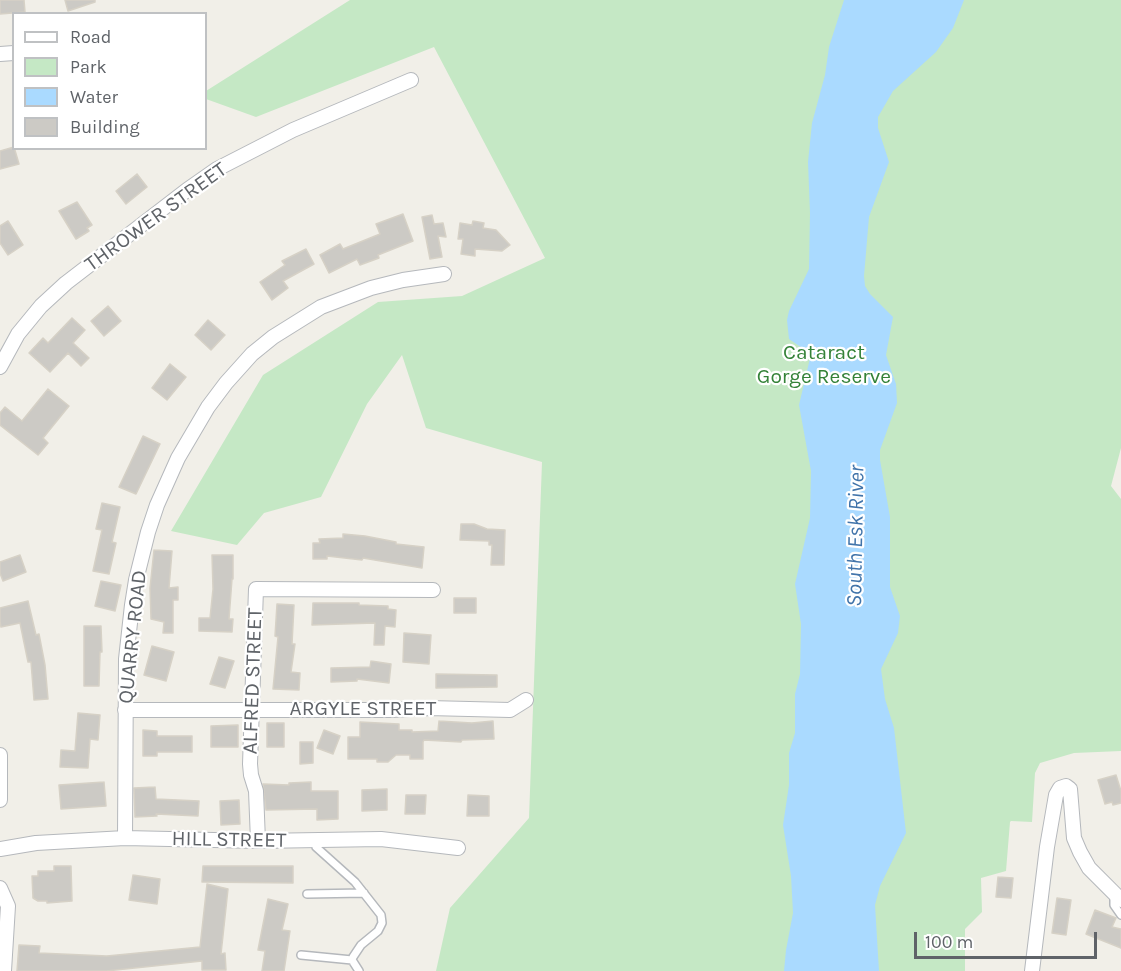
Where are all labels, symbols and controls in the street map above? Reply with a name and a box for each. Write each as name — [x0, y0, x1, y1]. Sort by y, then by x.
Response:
legend — [12, 12, 207, 150]
text: Road — [70, 26, 111, 48]
text: Park — [70, 56, 107, 78]
text: Water — [70, 86, 118, 108]
text: Building — [70, 116, 140, 138]
street label: THROWER STREET — [80, 157, 232, 277]
park label: Cataract Gorge Reserve — [757, 340, 891, 390]
water label: South Esk River — [842, 465, 870, 607]
street label: QUARRY ROAD — [113, 569, 153, 705]
street label: ALFRED STREET — [238, 607, 268, 755]
street label: ARGYLE STREET — [290, 696, 436, 722]
street label: HILL STREET — [171, 826, 287, 854]
scale bar — [917, 920, 1100, 958]
text: 100 m — [925, 931, 973, 953]

